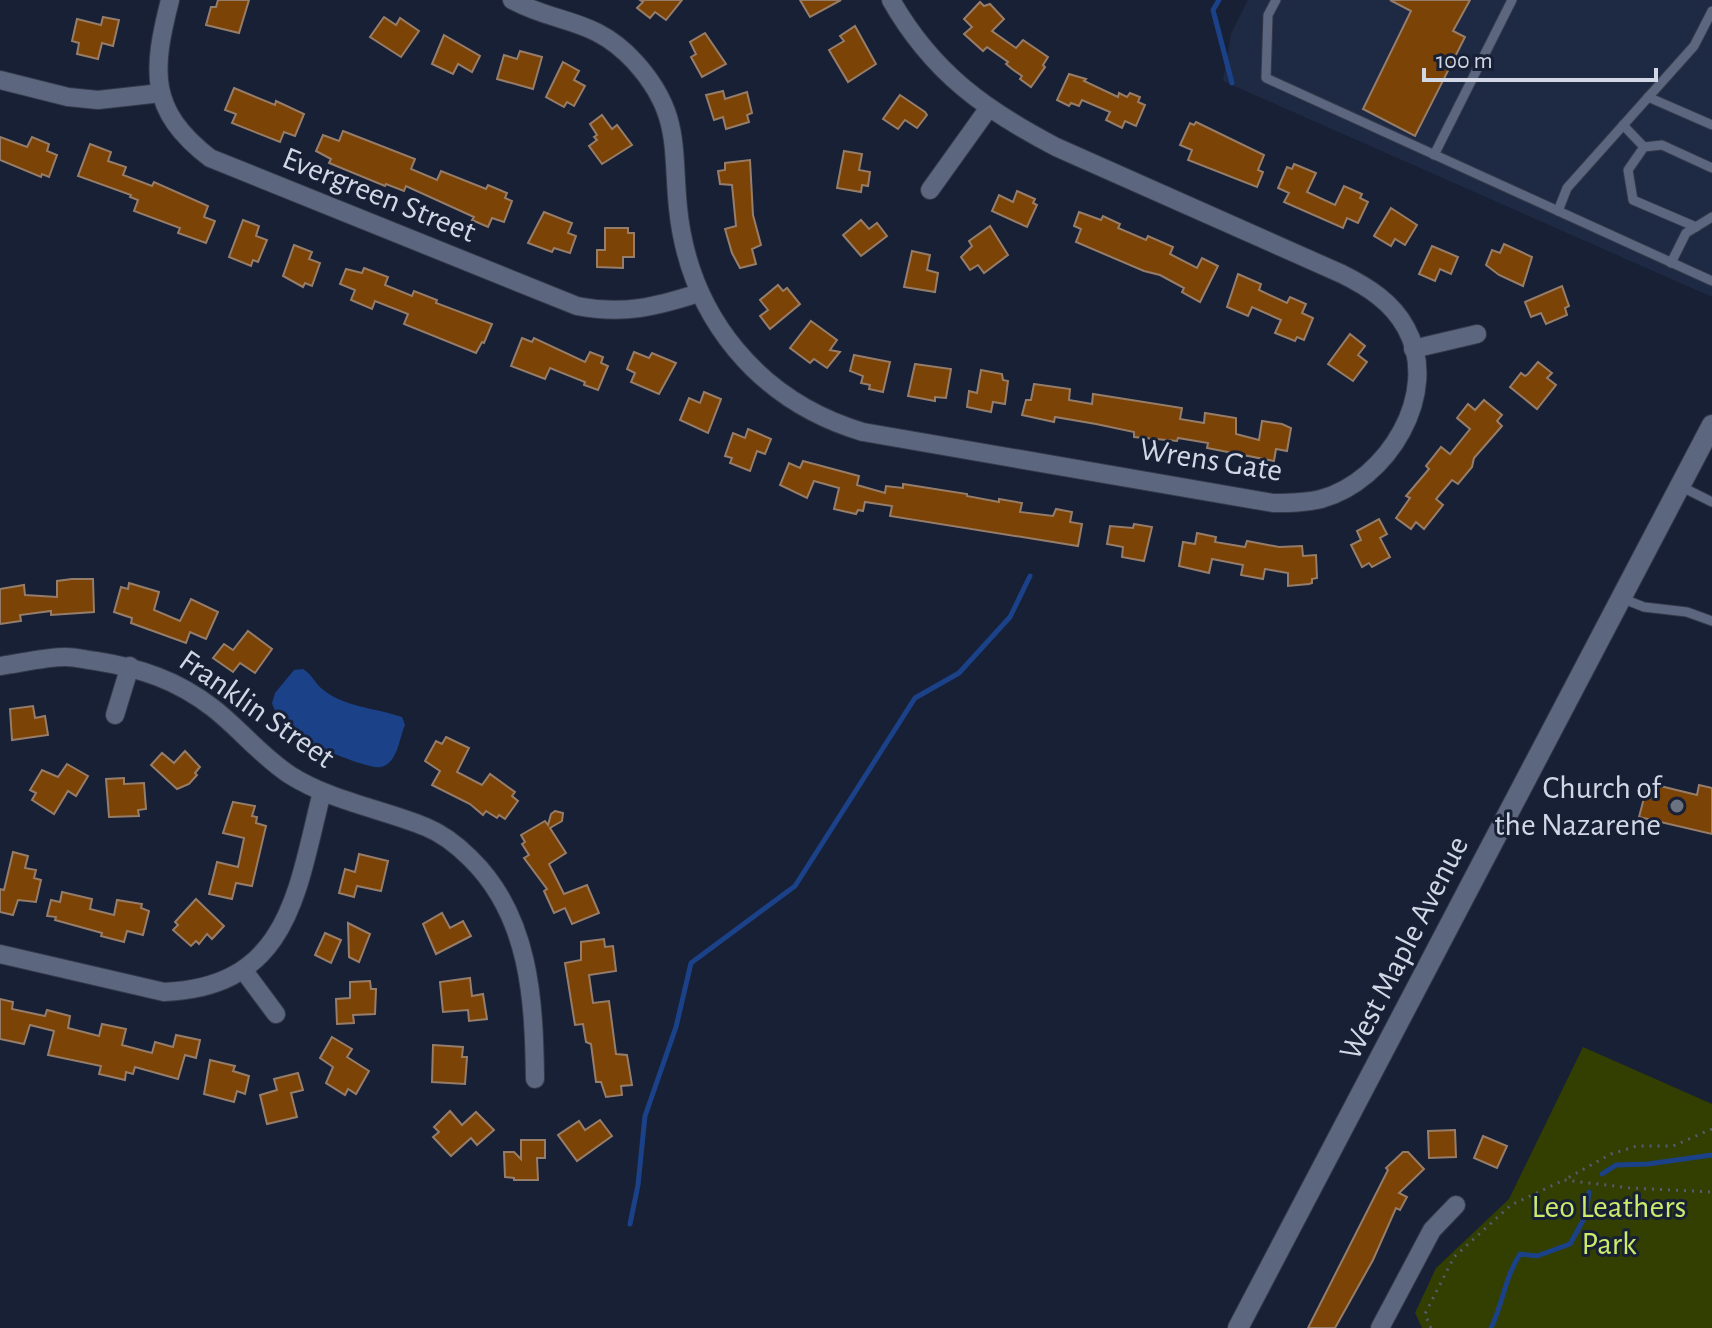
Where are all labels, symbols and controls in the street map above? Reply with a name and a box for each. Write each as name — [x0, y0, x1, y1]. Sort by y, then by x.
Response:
scale bar — [1424, 32, 1656, 82]
text: 100 m — [1436, 49, 1493, 73]
street label: Evergreen Street — [278, 142, 480, 248]
street label: Wrens Gate — [1137, 433, 1285, 487]
street label: Franklin Street — [174, 644, 340, 774]
place label: Church of the Nazarene — [1494, 772, 1663, 841]
marker: Church of the Nazarene — [1668, 797, 1686, 815]
street label: West Maple Avenue — [1334, 831, 1474, 1065]
park label: Leo Leathers Park — [1532, 1191, 1686, 1260]

